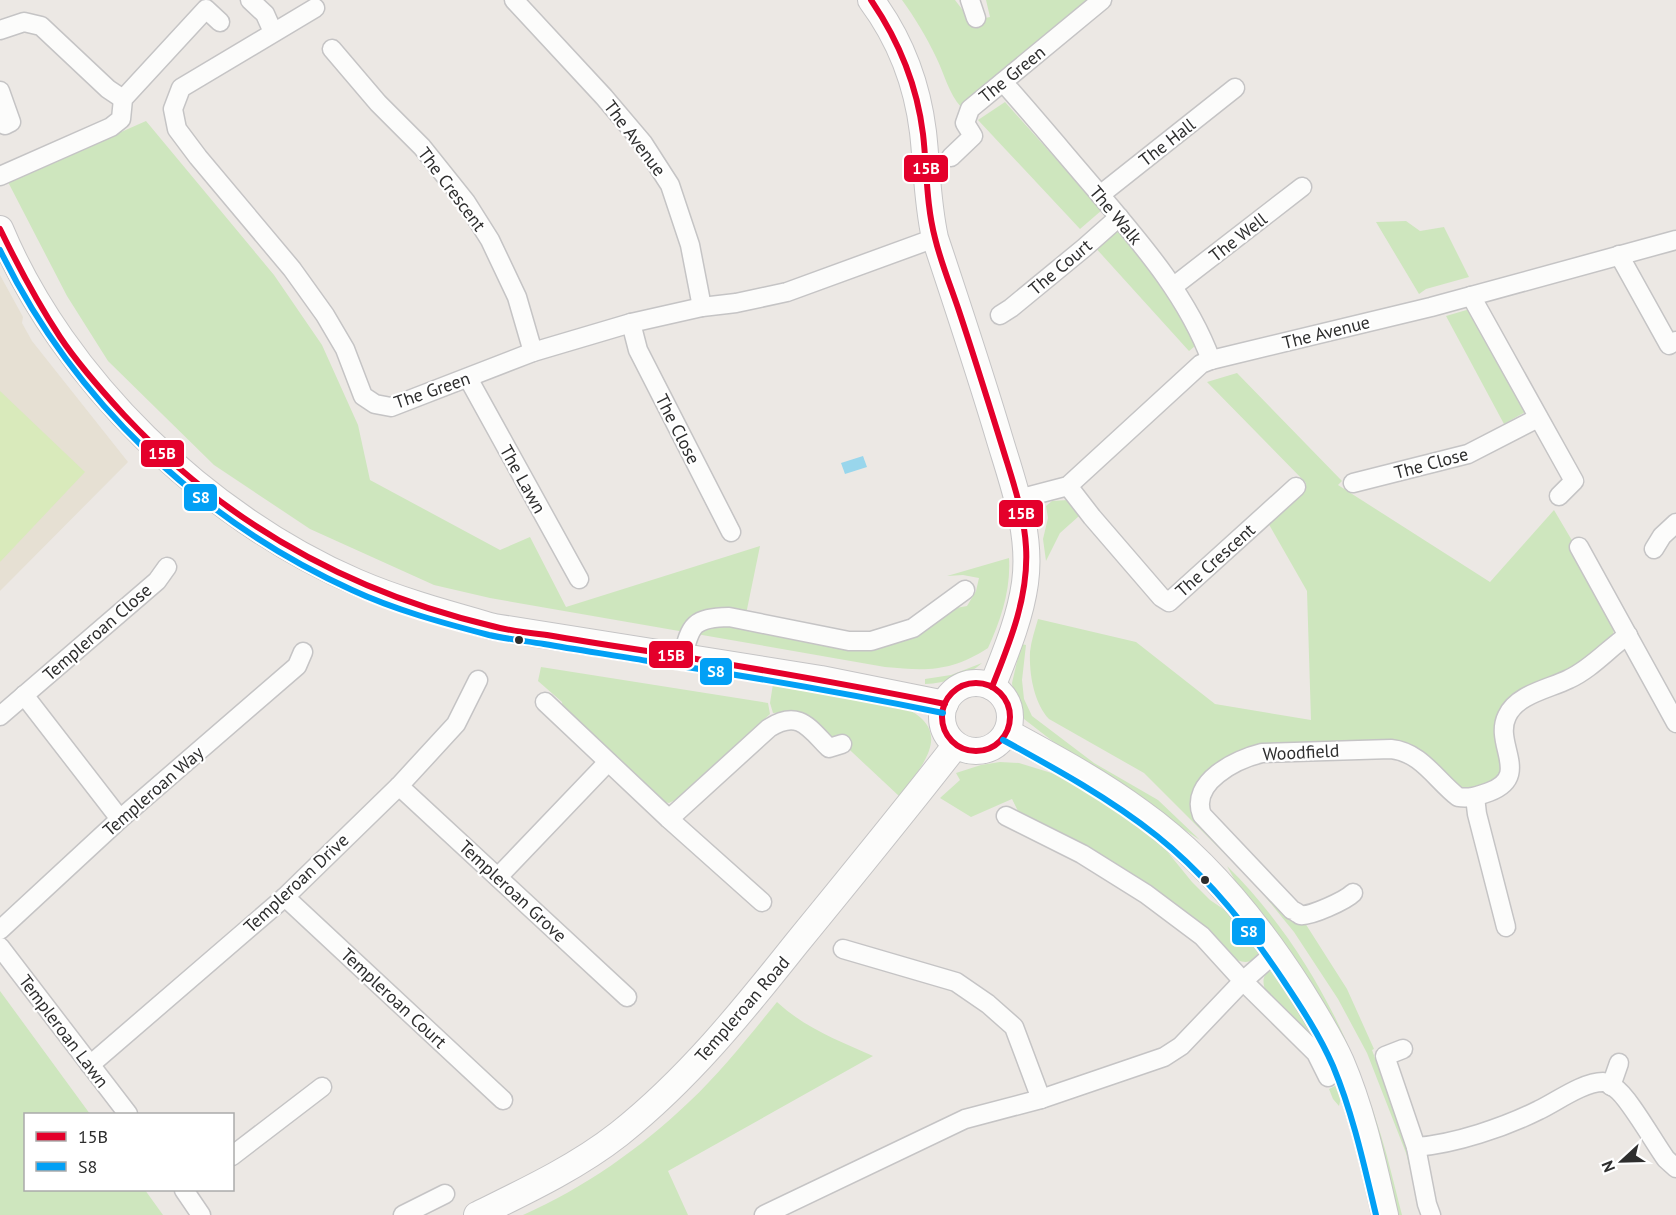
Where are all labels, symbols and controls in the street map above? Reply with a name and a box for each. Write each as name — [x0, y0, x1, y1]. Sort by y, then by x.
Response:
street label: The Green — [974, 40, 1050, 108]
street label: The Avenue — [599, 95, 671, 181]
street label: The Hall — [1134, 112, 1200, 171]
street label: The Crescent — [413, 142, 491, 236]
line badge: 15B — [903, 154, 949, 183]
text: 15B — [912, 158, 940, 178]
street label: The Walk — [1085, 181, 1148, 250]
street label: The Well — [1204, 207, 1272, 267]
street label: The Court — [1024, 234, 1096, 300]
street label: The Avenue — [1280, 310, 1372, 354]
street label: The Green — [391, 366, 473, 414]
street label: The Close — [651, 390, 705, 468]
line badge: 15B — [140, 439, 185, 468]
street label: The Lawn — [495, 441, 551, 517]
street label: The Close — [1391, 442, 1471, 484]
text: 15B — [148, 443, 176, 463]
line badge: S8 — [183, 483, 218, 512]
text: S8 — [192, 487, 210, 507]
line badge: 15B — [998, 499, 1044, 528]
text: 15B — [1007, 503, 1035, 523]
street label: The Crescent — [1170, 518, 1260, 602]
street label: Templeroan Close — [38, 578, 156, 686]
unlabelled marker — [513, 634, 525, 646]
line badge: 15B — [648, 640, 694, 669]
text: 15B — [657, 645, 685, 665]
line badge: S8 — [699, 657, 733, 686]
text: S8 — [707, 661, 725, 681]
street label: Woodfield — [1262, 739, 1340, 765]
street label: Templeroan Way — [98, 741, 209, 841]
street label: Templeroan Drive — [239, 828, 353, 938]
street label: Templeroan Grove — [454, 835, 572, 947]
unlabelled marker — [1199, 874, 1211, 886]
line badge: S8 — [1231, 917, 1266, 946]
text: S8 — [1240, 921, 1258, 941]
street label: Templeroan Court — [336, 943, 452, 1053]
street label: Templeroan Road — [690, 951, 794, 1067]
street label: Templeroan Lawn — [14, 970, 114, 1092]
legend — [24, 1113, 234, 1191]
text: 15B — [78, 1125, 108, 1148]
north arrow — [1592, 1131, 1652, 1191]
text: S8 — [78, 1155, 97, 1178]
text: N — [1597, 1158, 1619, 1175]

